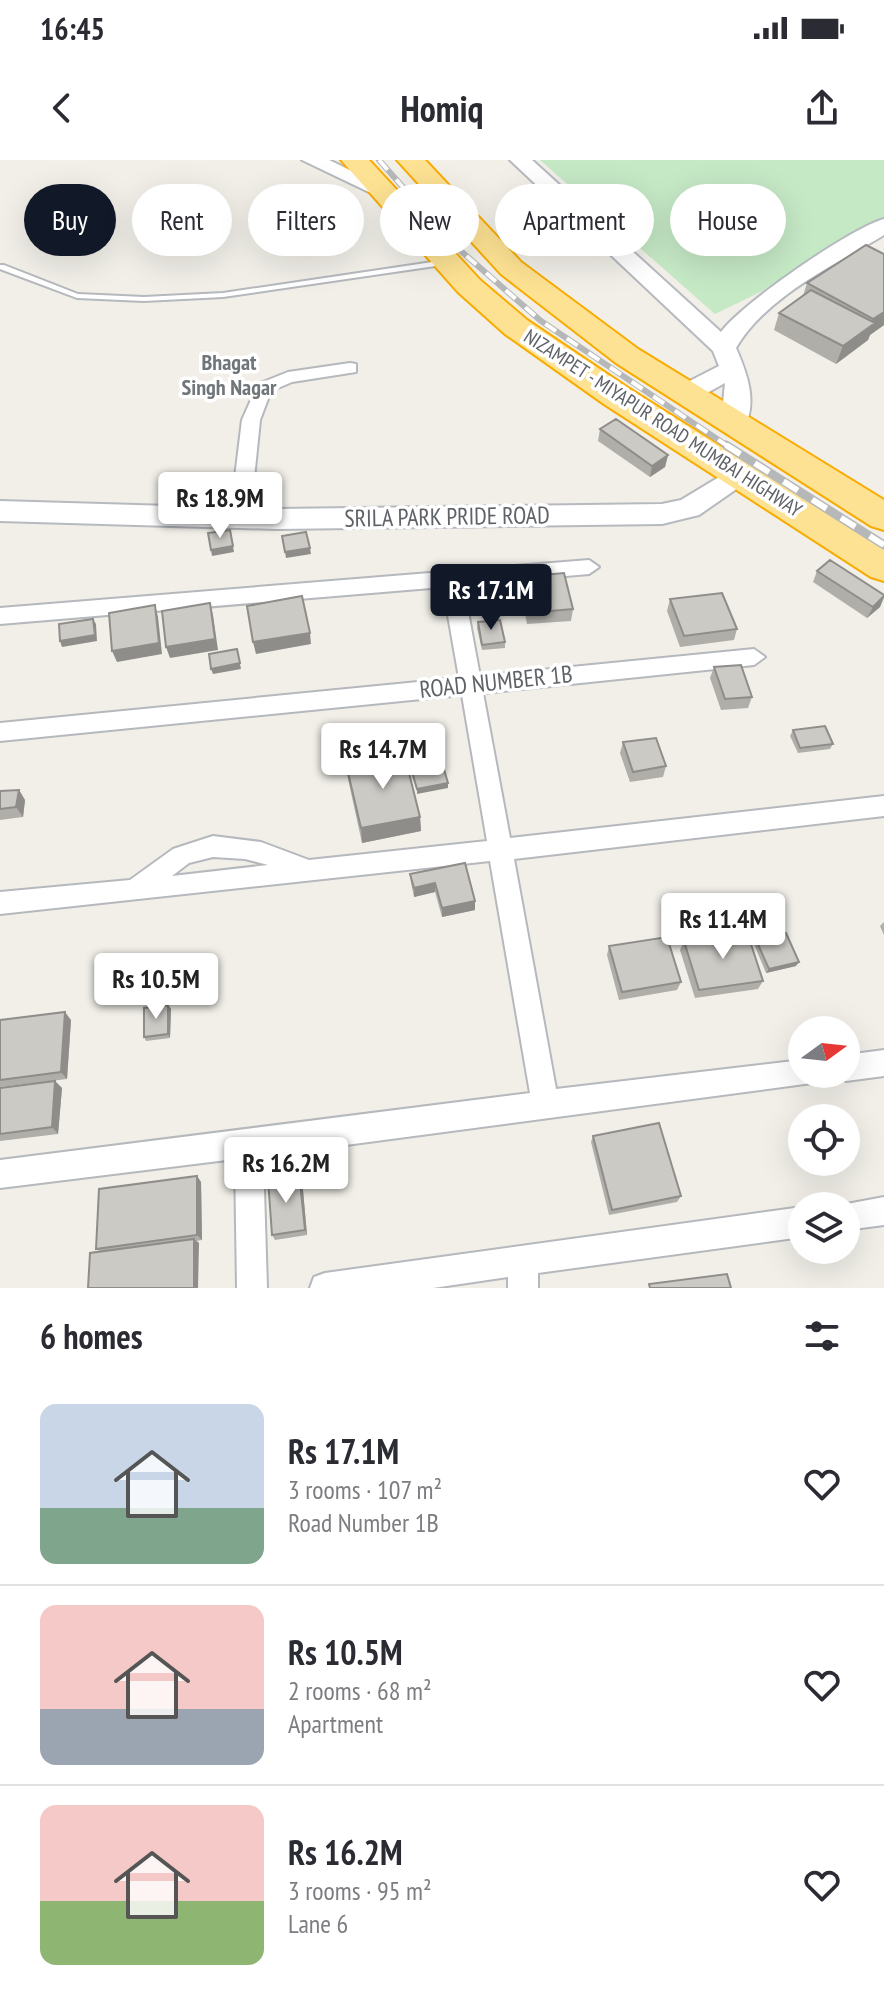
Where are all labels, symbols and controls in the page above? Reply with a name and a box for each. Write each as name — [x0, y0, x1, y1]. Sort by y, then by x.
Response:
text: 16:45 — [40, 9, 105, 48]
text: Homiq — [400, 85, 484, 132]
icon: back — [40, 86, 84, 130]
icon: share — [800, 86, 844, 130]
chip: Buy — [24, 184, 116, 256]
chip: Rent — [132, 184, 232, 256]
chip: Filters — [248, 184, 364, 256]
chip: New — [380, 184, 479, 256]
chip: Apartment — [495, 184, 654, 256]
chip: House — [670, 184, 786, 256]
street label: NIZAMPET - MIYAPUR ROAD MUMBAI HIGHWAY — [519, 323, 807, 523]
district label: Bhagat Singh Nagar — [182, 348, 277, 401]
pin: Rs 18.9M — [137, 472, 303, 540]
text: Rs 18.9M — [176, 481, 264, 514]
street label: SRILA PARK PRIDE ROAD — [344, 499, 550, 534]
pin: Rs 17.1M — [408, 564, 574, 632]
text: Rs 17.1M — [449, 573, 533, 606]
street label: ROAD NUMBER 1B — [418, 658, 574, 705]
pin: Rs 14.7M — [300, 723, 466, 791]
text: Rs 14.7M — [339, 732, 427, 765]
pin: Rs 11.4M — [640, 893, 806, 961]
text: Rs 11.4M — [679, 902, 767, 935]
pin: Rs 10.5M — [73, 953, 239, 1021]
text: Rs 10.5M — [112, 962, 200, 995]
north arrow — [788, 1016, 860, 1088]
map controls — [788, 1016, 860, 1264]
button: locate — [788, 1104, 860, 1176]
pin: Rs 16.2M — [203, 1137, 369, 1205]
text: Rs 16.2M — [242, 1146, 330, 1179]
button: layers — [788, 1192, 860, 1264]
text: 6 homes — [40, 1314, 143, 1358]
icon: filters — [800, 1314, 844, 1358]
text: Rs 17.1M — [288, 1429, 399, 1473]
icon: home — [104, 1436, 200, 1532]
icon: heart — [800, 1462, 844, 1506]
text: 3 rooms · 107 m² — [288, 1473, 442, 1506]
text: Road Number 1B — [288, 1506, 439, 1539]
text: Rs 10.5M — [288, 1630, 403, 1674]
icon: home — [104, 1637, 200, 1733]
icon: heart — [800, 1663, 844, 1707]
text: 2 rooms · 68 m² — [288, 1674, 432, 1707]
text: Apartment — [288, 1707, 383, 1740]
text: Rs 16.2M — [288, 1830, 403, 1874]
icon: home — [104, 1837, 200, 1933]
icon: heart — [800, 1863, 844, 1907]
text: 3 rooms · 95 m² — [288, 1874, 432, 1907]
text: Lane 6 — [288, 1907, 348, 1940]

